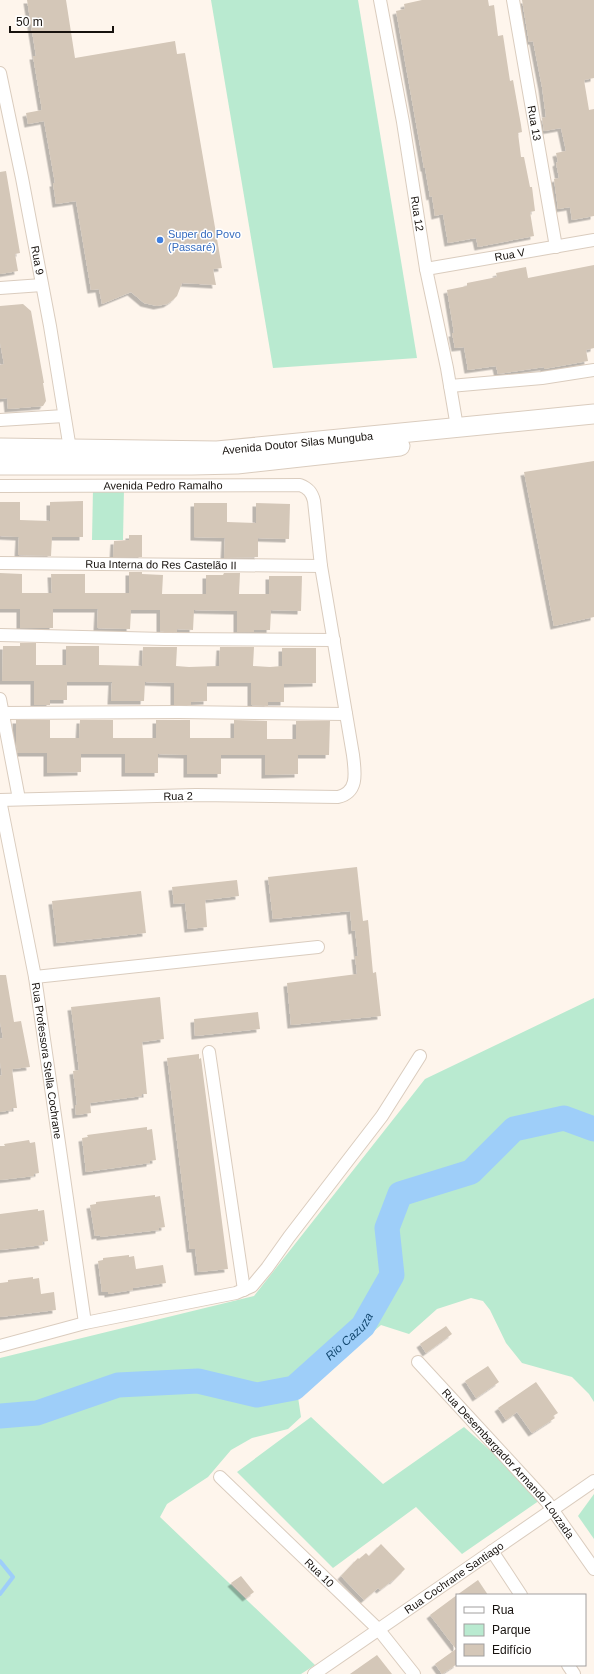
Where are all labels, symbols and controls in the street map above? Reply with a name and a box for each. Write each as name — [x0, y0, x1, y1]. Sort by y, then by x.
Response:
scale bar — [10, 8, 113, 34]
text: 50 m — [16, 15, 43, 29]
street label: Rua 13 — [525, 105, 543, 142]
street label: Rua 12 — [409, 195, 426, 232]
place label: Super do Povo (Passaré) — [168, 228, 241, 253]
marker: Super do Povo (Passaré) — [155, 235, 165, 245]
street label: Rua 9 — [29, 245, 46, 276]
street label: Rua V — [494, 246, 527, 263]
street label: Avenida Doutor Silas Munguba — [222, 430, 375, 456]
street label: Avenida Pedro Ramalho — [103, 479, 223, 492]
street label: Rua Interna do Res Castelão II — [85, 558, 237, 571]
street label: Rua 2 — [163, 790, 193, 802]
street label: Rua Professora Stella Cochrane — [30, 982, 64, 1140]
water label: Rio Cazuza — [323, 1310, 376, 1363]
street label: Rua Desembargador Armando Louzada — [440, 1386, 577, 1541]
street label: Rua Cochrane Santiago — [402, 1538, 506, 1616]
street label: Rua 10 — [302, 1556, 336, 1589]
legend — [456, 1594, 586, 1666]
text: Parque — [492, 1623, 531, 1637]
text: Edifício — [492, 1643, 532, 1657]

